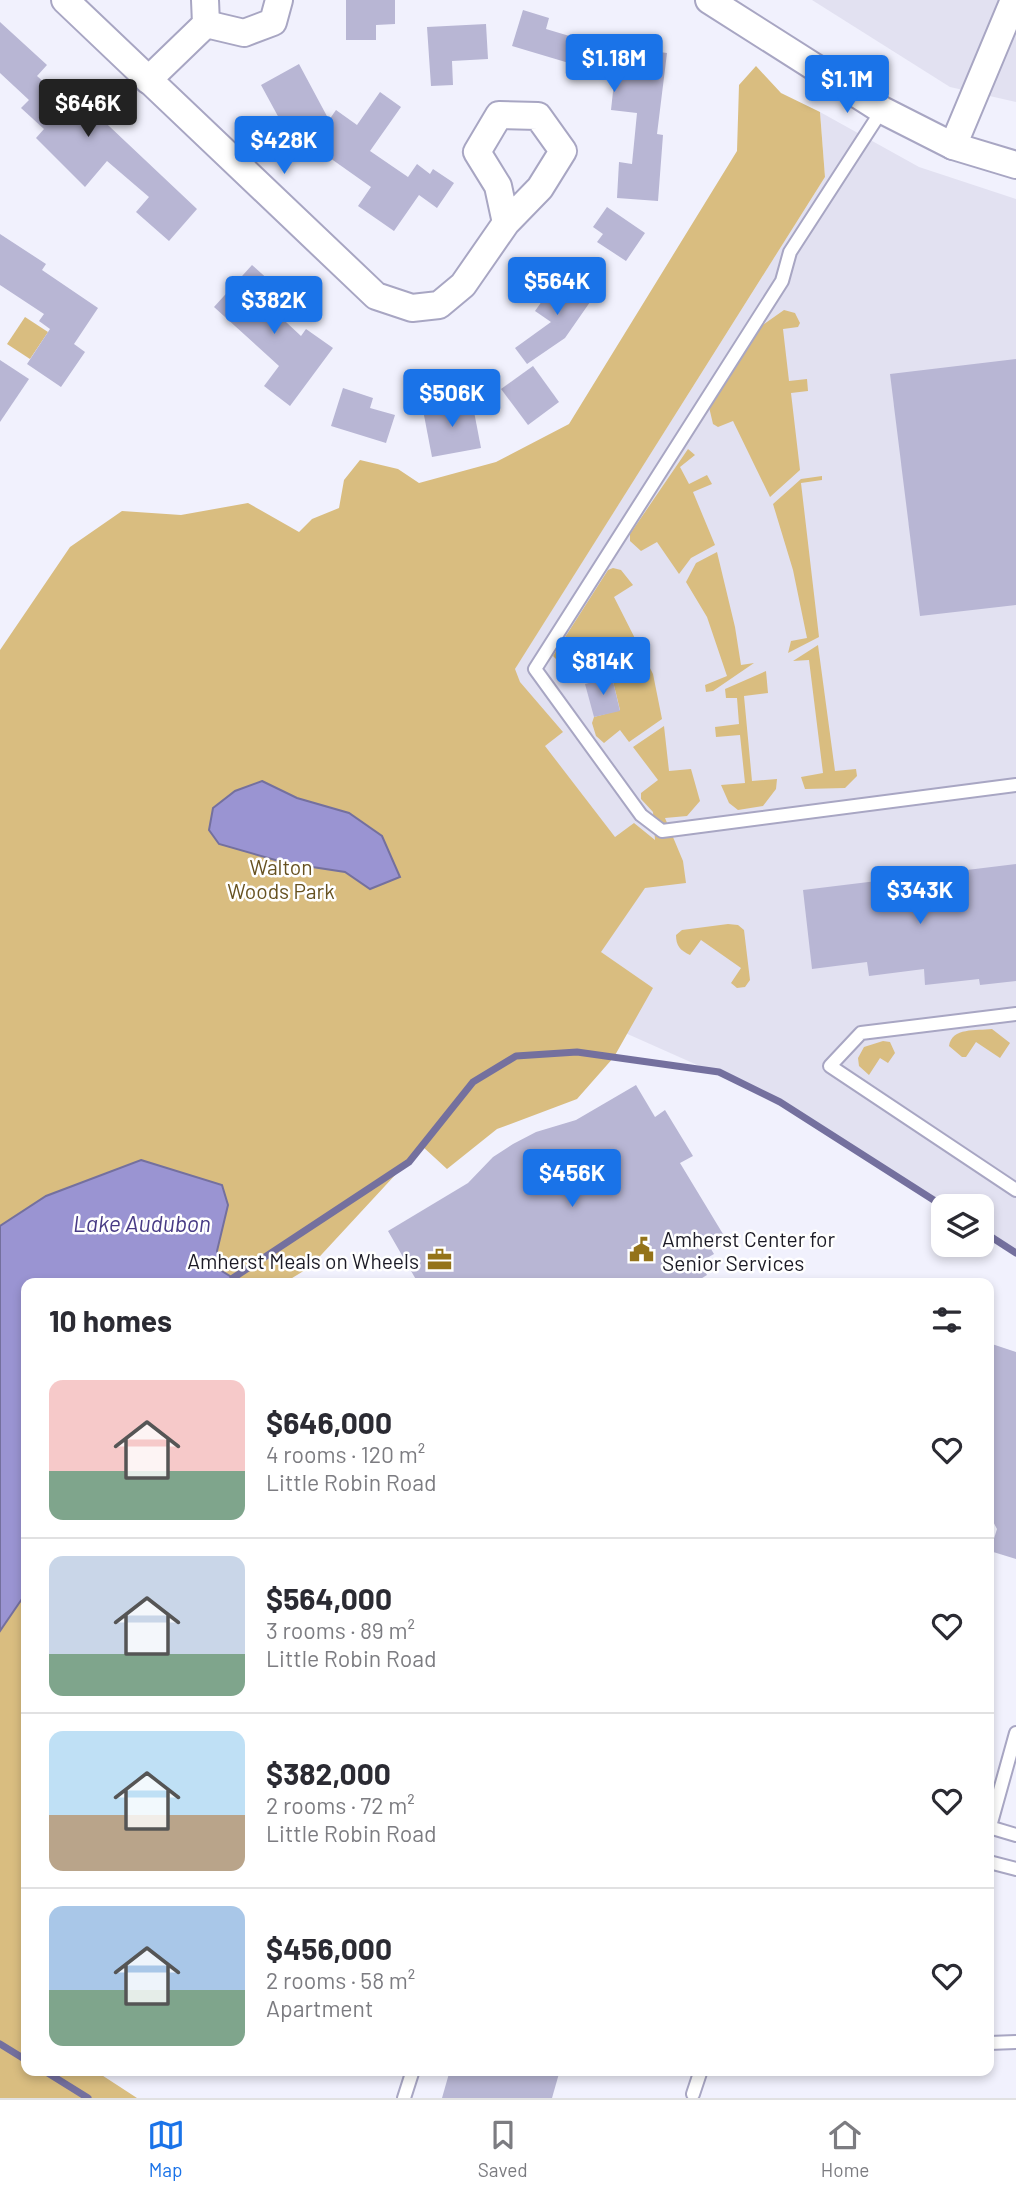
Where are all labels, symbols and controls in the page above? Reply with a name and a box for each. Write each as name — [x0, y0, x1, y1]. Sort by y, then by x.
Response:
pin: $1.18M — [557, 34, 671, 94]
text: $1.18M — [582, 43, 646, 71]
pin: $1.1M — [798, 55, 896, 115]
text: $1.1M — [821, 64, 873, 92]
pin: $646K — [39, 80, 137, 139]
text: $646K — [55, 88, 121, 116]
pin: $428K — [235, 116, 333, 176]
text: $428K — [251, 125, 317, 153]
pin: $564K — [508, 258, 606, 317]
text: $564K — [524, 266, 590, 294]
pin: $382K — [225, 276, 323, 336]
text: $382K — [241, 285, 307, 313]
pin: $506K — [403, 370, 501, 429]
text: $506K — [419, 378, 485, 406]
pin: $814K — [554, 638, 652, 697]
text: $814K — [572, 646, 634, 674]
park label: Walton Woods Park — [227, 854, 335, 903]
pin: $343K — [871, 866, 969, 926]
text: $343K — [887, 875, 953, 903]
pin: $456K — [523, 1150, 621, 1209]
text: $456K — [539, 1158, 605, 1186]
map controls — [931, 1194, 994, 1257]
button: layers — [931, 1194, 994, 1257]
water label: Lake Audubon — [73, 1209, 211, 1237]
place label: Amherst Center for Senior Services — [662, 1226, 836, 1275]
public building icon: Amherst Center for Senior Services — [628, 1236, 656, 1264]
office icon: Amherst Meals on Wheels — [425, 1246, 453, 1274]
place label: Amherst Meals on Wheels — [187, 1248, 419, 1273]
icon: filters — [928, 1301, 966, 1339]
text: 10 homes — [49, 1302, 172, 1338]
text: $646,000 — [266, 1404, 392, 1440]
icon: home — [105, 1408, 189, 1492]
icon: heart — [928, 1431, 966, 1469]
text: 4 rooms · 120 m² — [266, 1440, 425, 1468]
text: Little Robin Road — [266, 1468, 437, 1496]
text: $564,000 — [266, 1580, 392, 1616]
icon: home — [105, 1584, 189, 1668]
icon: heart — [928, 1607, 966, 1645]
text: 3 rooms · 89 m² — [266, 1616, 415, 1644]
text: Little Robin Road — [266, 1644, 437, 1672]
text: $382,000 — [266, 1755, 391, 1791]
icon: home — [105, 1759, 189, 1843]
icon: heart — [928, 1782, 966, 1820]
text: 2 rooms · 72 m² — [266, 1791, 415, 1819]
text: Little Robin Road — [266, 1819, 437, 1847]
text: $456,000 — [266, 1930, 392, 1966]
icon: home — [105, 1934, 189, 2018]
icon: heart — [928, 1957, 966, 1995]
text: 2 rooms · 58 m² — [266, 1966, 415, 1994]
text: Apartment — [266, 1994, 373, 2022]
tab: Map — [147, 2116, 185, 2181]
tab: Saved — [478, 2116, 528, 2181]
tab: Home — [821, 2116, 869, 2181]

